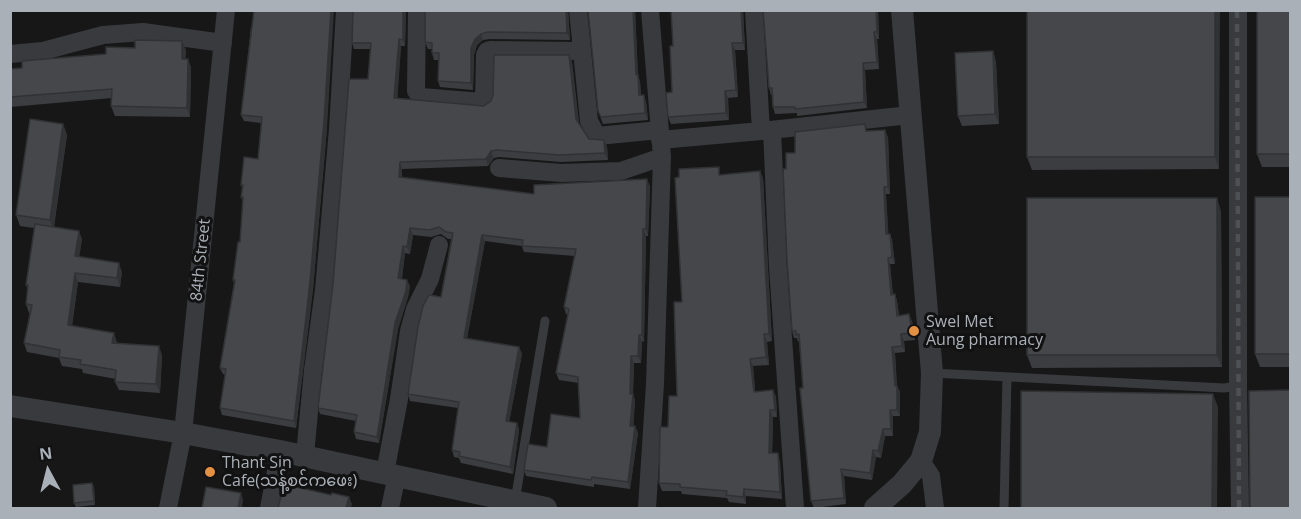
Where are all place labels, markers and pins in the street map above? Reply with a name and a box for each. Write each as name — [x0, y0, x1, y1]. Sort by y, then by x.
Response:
place label: Swel Met Aung pharmacy — [926, 312, 1043, 350]
marker: Swel Met Aung pharmacy — [907, 324, 921, 338]
place label: Thant Sin Cafe(သန့်စင်ကဖေး) — [222, 453, 357, 491]
marker: Thant Sin Cafe(သန့်စင်ကဖေး) — [203, 465, 217, 479]

